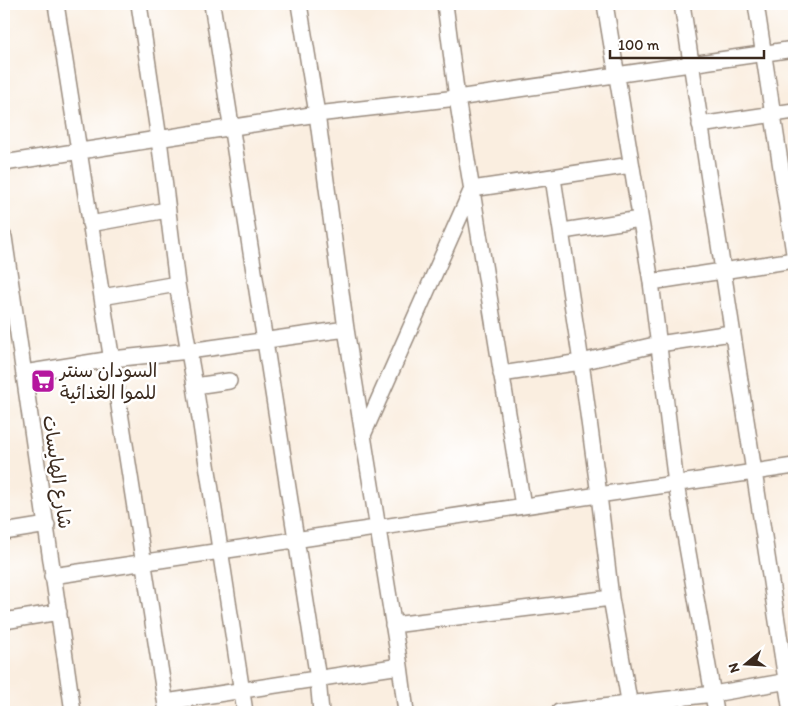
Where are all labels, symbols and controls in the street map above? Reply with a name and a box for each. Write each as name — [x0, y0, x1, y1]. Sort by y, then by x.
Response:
scale bar — [610, 28, 764, 60]
text: 100 m — [618, 36, 660, 54]
place label: السودان سنتر للموا الغذائية — [58, 359, 158, 404]
supermarket icon: السودان سنتر للموا الغذائية — [30, 368, 56, 394]
street label: شارع الهايسات — [36, 414, 77, 531]
north arrow — [720, 638, 770, 688]
text: N — [725, 661, 744, 675]

